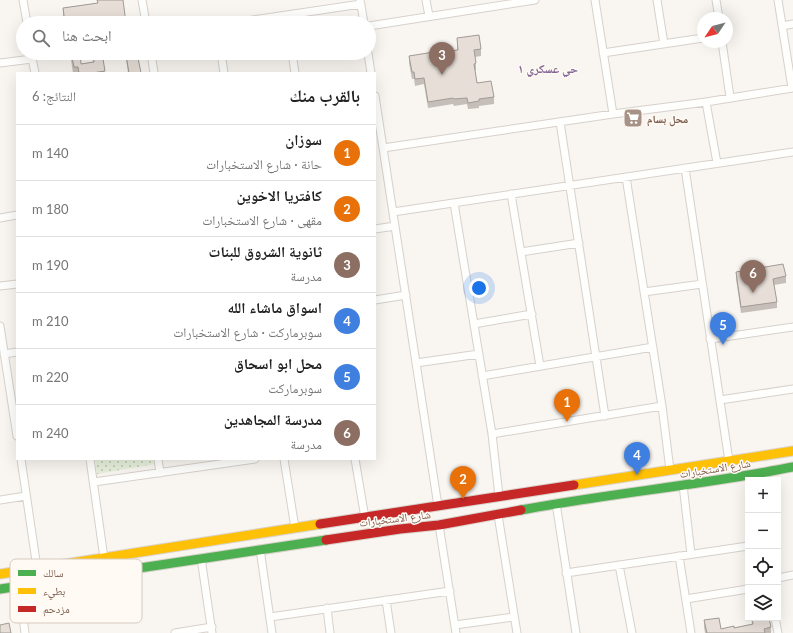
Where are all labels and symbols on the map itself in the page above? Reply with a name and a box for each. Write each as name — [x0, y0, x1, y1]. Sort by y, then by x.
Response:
north arrow — [697, 12, 733, 48]
pin: 3 — [429, 42, 455, 75]
district label: حي عسكري ١ — [518, 61, 578, 78]
supermarket icon: محل بسام — [622, 107, 644, 129]
place label: محل بسام — [647, 112, 688, 127]
pin: 6 — [740, 260, 766, 293]
your location — [469, 278, 489, 298]
pin: 5 — [710, 312, 736, 345]
pin: 1 — [554, 389, 580, 422]
pin: 4 — [624, 442, 650, 475]
street label: شارع الاستخبارات — [678, 456, 752, 481]
pin: 2 — [450, 466, 476, 499]
street label: شارع الاستخبارات — [359, 507, 432, 530]
legend — [10, 559, 142, 623]
text: سالك — [43, 566, 63, 579]
text: بطيء — [43, 584, 65, 600]
text: مزدحم — [43, 602, 70, 617]

